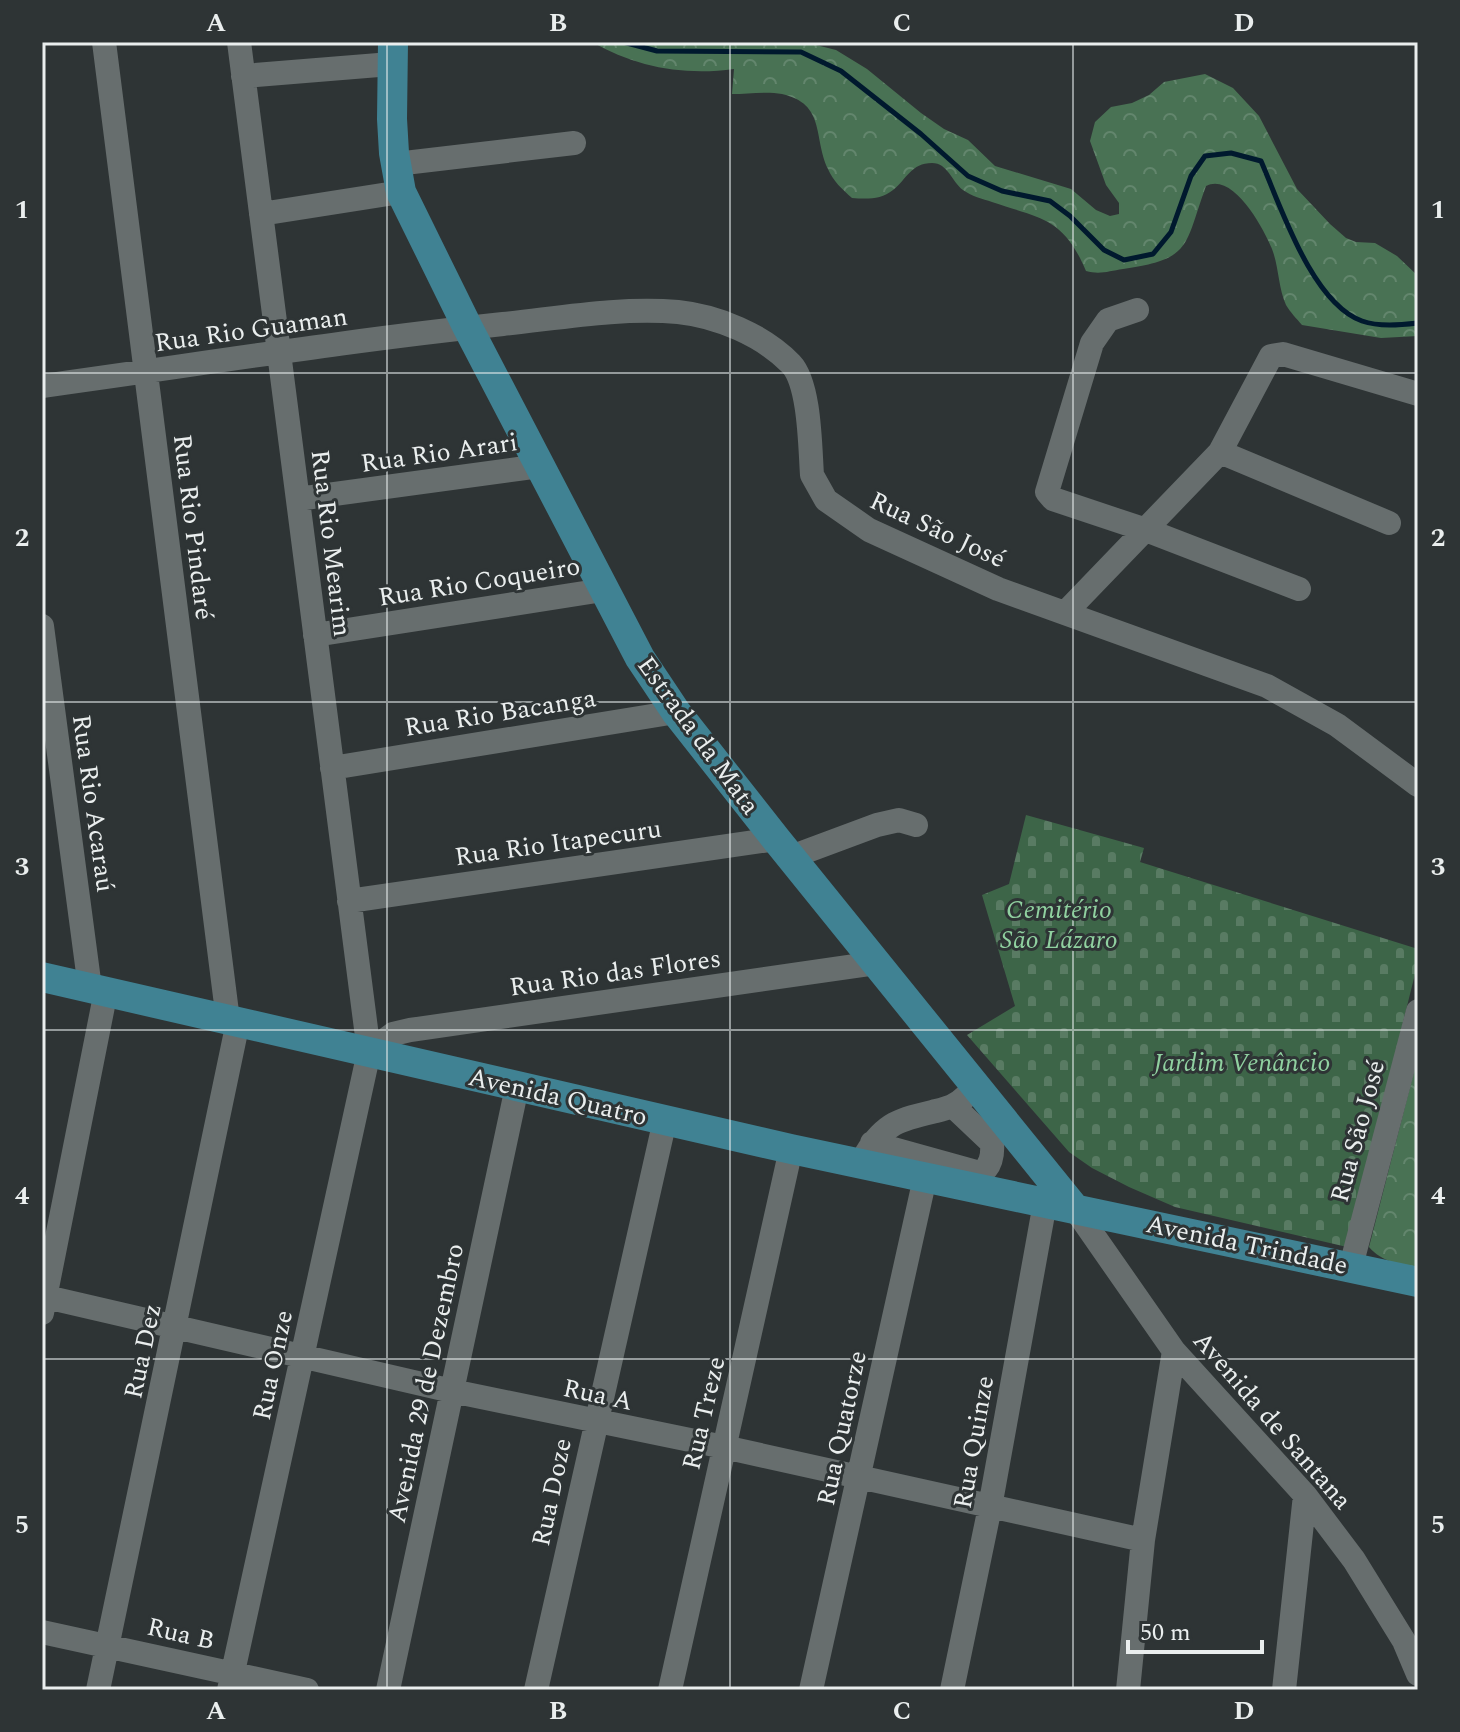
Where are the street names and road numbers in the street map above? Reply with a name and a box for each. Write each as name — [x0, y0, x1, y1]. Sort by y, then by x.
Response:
street label: Rua Rio Guaman — [152, 297, 350, 363]
street label: Rua Rio Arari — [358, 422, 520, 484]
street label: Rua Rio Pindaré — [162, 432, 224, 622]
street label: Rua Rio Mearim — [300, 447, 362, 639]
street label: Rua São José — [863, 481, 1012, 579]
street label: Rua Rio Coqueiro — [375, 546, 583, 618]
street label: Estrada da Mata — [627, 648, 770, 824]
street label: Rua Rio Bacanga — [401, 678, 599, 748]
street label: Rua Rio Acaraú — [61, 712, 125, 894]
street label: Rua Rio Itapecuru — [452, 809, 664, 877]
street label: Rua Rio das Flores — [507, 938, 723, 1008]
street label: Rua São José — [1320, 1056, 1396, 1207]
street label: Avenida Quatro — [464, 1057, 651, 1137]
street label: Avenida Trindade — [1142, 1204, 1351, 1286]
street label: Avenida 29 de Dezembro — [377, 1240, 475, 1527]
street label: Rua Dez — [113, 1300, 173, 1402]
street label: Rua Onze — [242, 1306, 304, 1424]
street label: Avenida de Santana — [1183, 1322, 1362, 1519]
street label: Rua Quatorze — [806, 1347, 878, 1509]
street label: Rua Treze — [671, 1352, 736, 1474]
street label: Rua A — [559, 1368, 636, 1422]
street label: Rua Quinze — [943, 1372, 1005, 1512]
street label: Rua Doze — [521, 1434, 583, 1550]
street label: Rua B — [143, 1607, 218, 1661]

